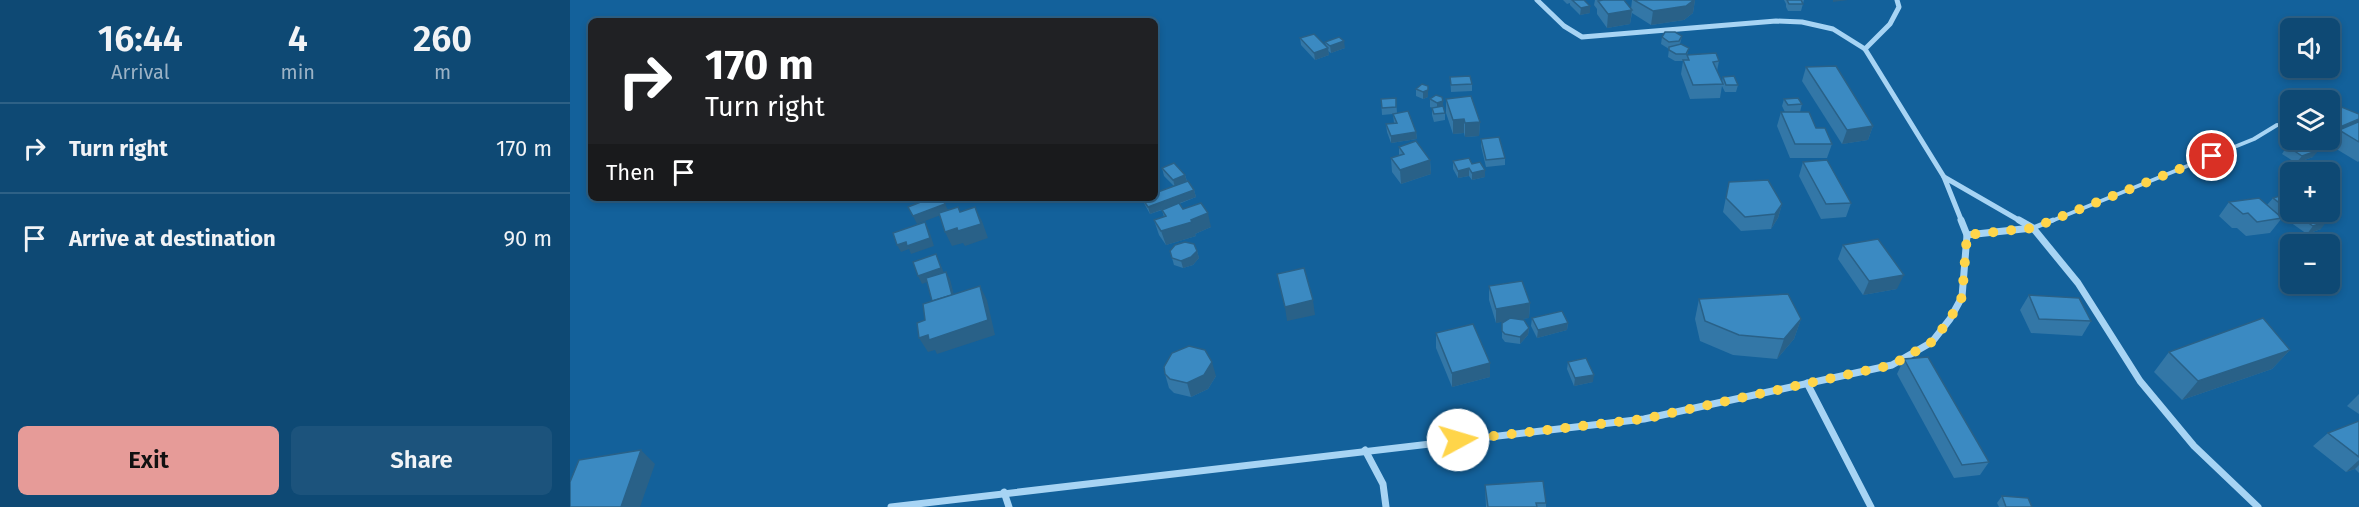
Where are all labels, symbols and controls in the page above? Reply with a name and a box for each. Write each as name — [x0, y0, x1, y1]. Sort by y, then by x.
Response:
text: 16:44 — [98, 17, 183, 61]
text: 4 — [288, 17, 308, 61]
text: 260 — [413, 17, 472, 61]
map controls — [2280, 18, 2340, 294]
button: sound — [2280, 18, 2340, 78]
text: 170 m — [705, 40, 814, 90]
icon: right — [606, 42, 684, 120]
text: Arrival — [111, 60, 170, 84]
text: min — [281, 60, 315, 84]
text: m — [434, 60, 451, 84]
button: layers — [2280, 90, 2340, 150]
text: Turn right — [705, 91, 825, 123]
pin — [2186, 130, 2237, 181]
icon: right — [18, 132, 51, 165]
text: Turn right — [69, 135, 168, 162]
text: 170 m — [496, 135, 552, 162]
icon: arrive — [2195, 139, 2228, 172]
icon: arrive — [667, 156, 700, 189]
text: Then — [606, 159, 655, 186]
button: + — [2280, 162, 2340, 222]
icon: arrive — [18, 222, 51, 255]
text: Arrive at destination — [69, 225, 276, 252]
text: 90 m — [503, 225, 552, 252]
button: − — [2280, 234, 2340, 294]
position arrow — [1426, 408, 1490, 472]
button: Exit — [18, 426, 279, 495]
button: Share — [291, 426, 552, 495]

